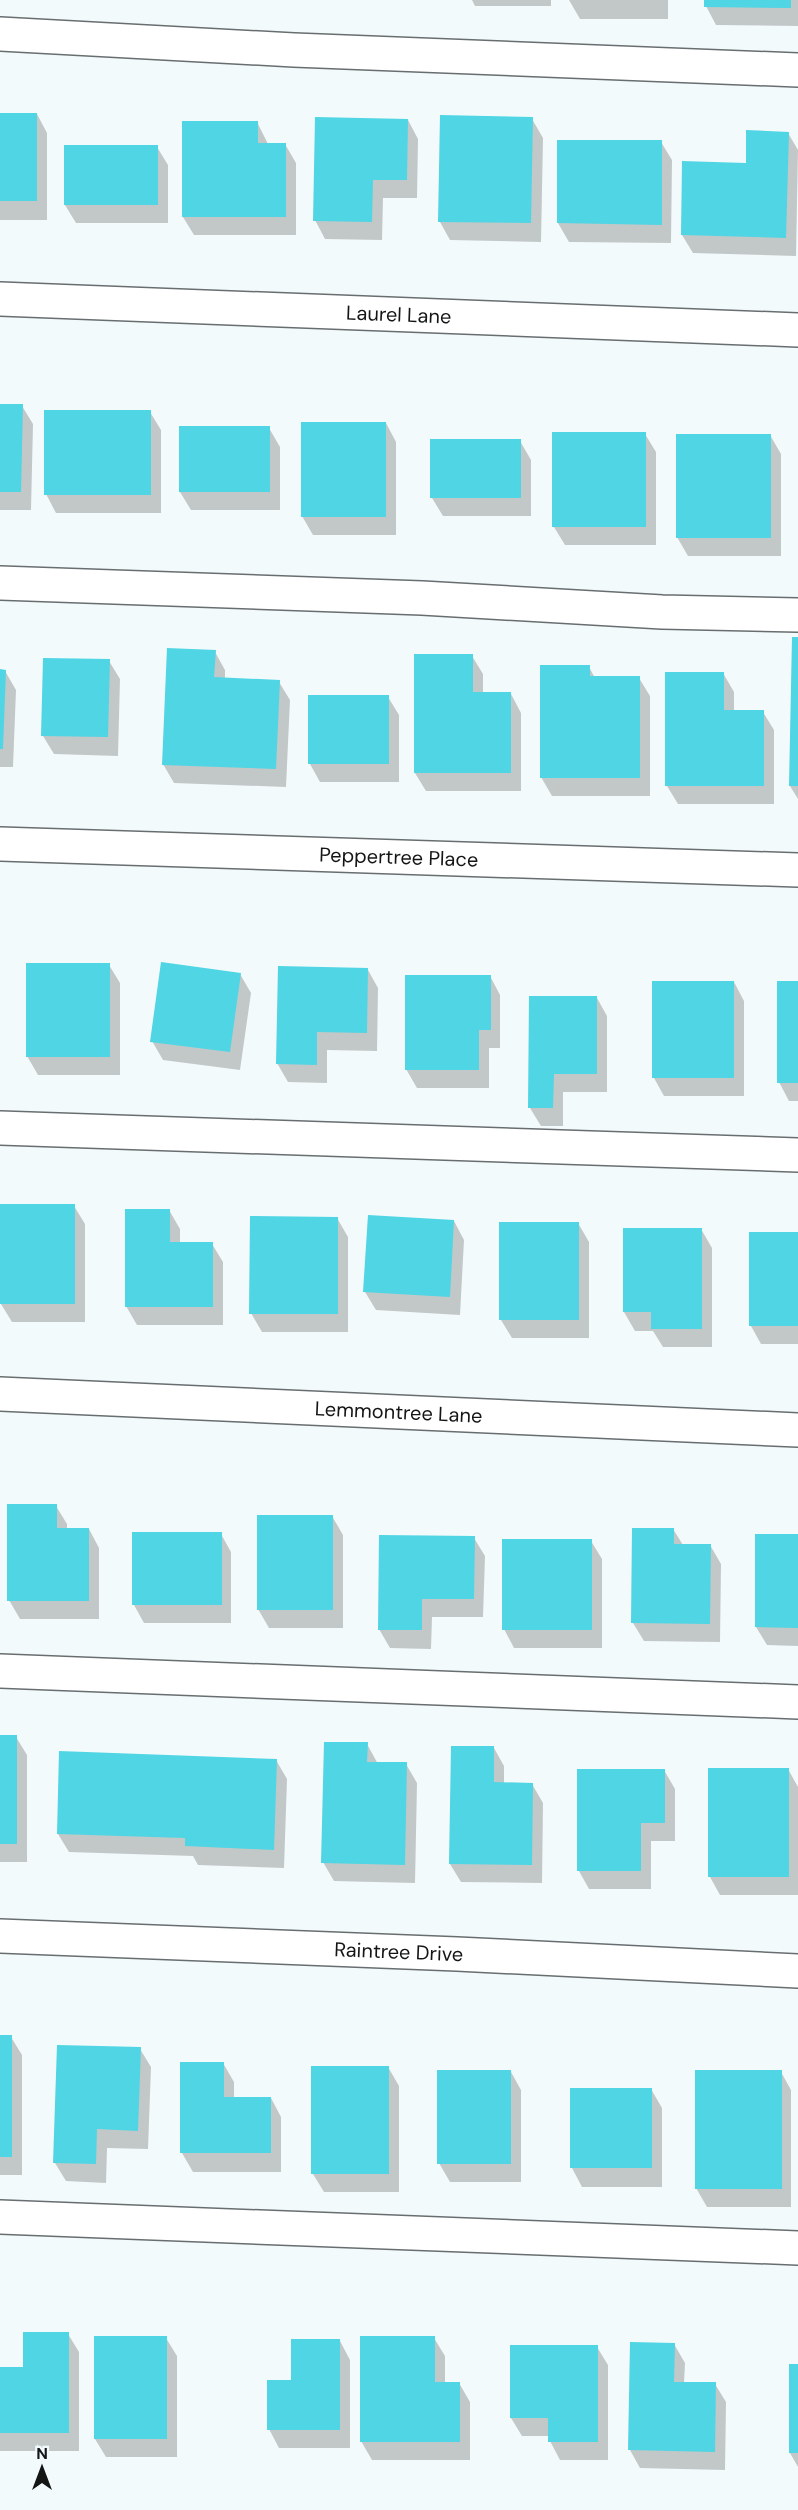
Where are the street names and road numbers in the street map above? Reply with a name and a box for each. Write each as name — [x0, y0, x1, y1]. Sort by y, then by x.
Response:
street label: Laurel Lane — [346, 299, 452, 330]
street label: Peppertree Place — [319, 841, 479, 873]
street label: Lemmontree Lane — [314, 1395, 483, 1429]
street label: Raintree Drive — [334, 1936, 464, 1967]

